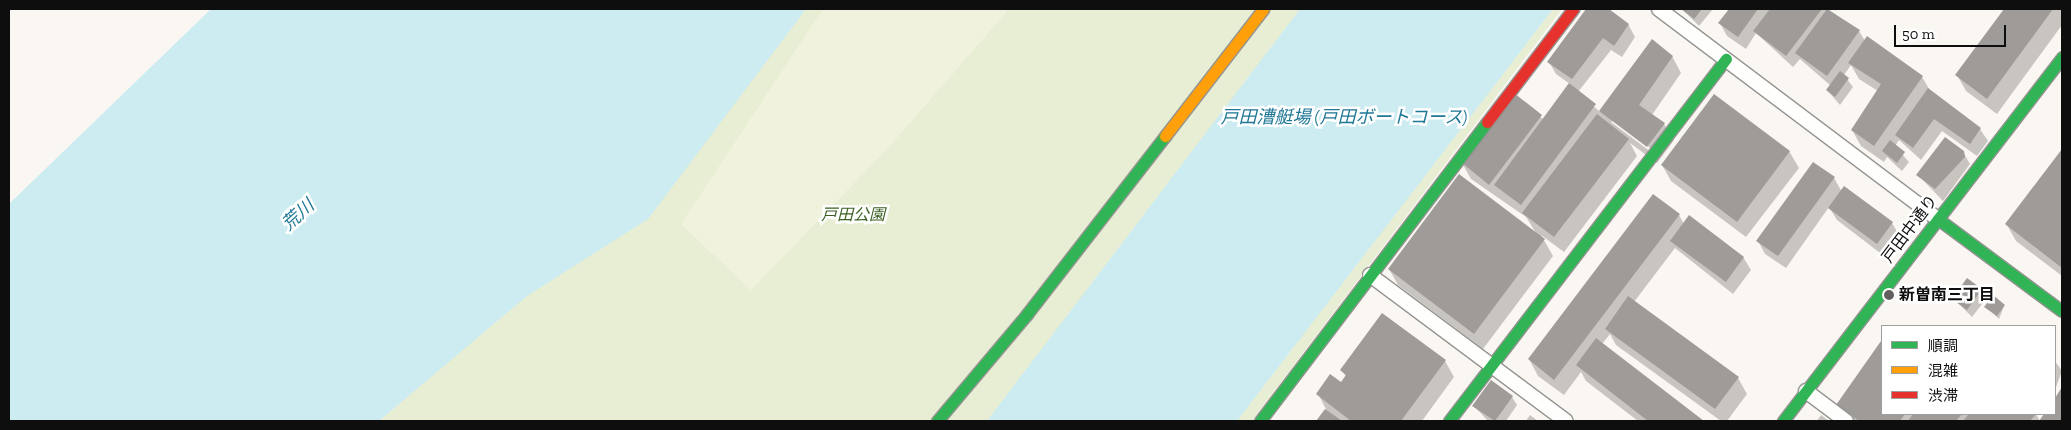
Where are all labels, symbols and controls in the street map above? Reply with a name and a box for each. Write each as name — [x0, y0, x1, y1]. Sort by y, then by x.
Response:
scale bar — [1896, 15, 2008, 47]
text: 50 m — [1902, 25, 1935, 43]
water label: 戸田漕艇場 (戸田ボートコース) — [1220, 106, 1468, 128]
street label: 戸田中通り — [1878, 191, 1942, 267]
water label: 荒川 — [277, 195, 319, 235]
park label: 戸田公園 — [821, 205, 885, 225]
place label: 新曽南三丁目 — [1899, 285, 1995, 305]
marker: 新曽南三丁目 — [1883, 289, 1895, 301]
legend — [1881, 325, 2056, 415]
text: 順調 — [1928, 337, 1958, 355]
text: 混雑 — [1928, 362, 1958, 380]
text: 渋滞 — [1928, 387, 1958, 405]

